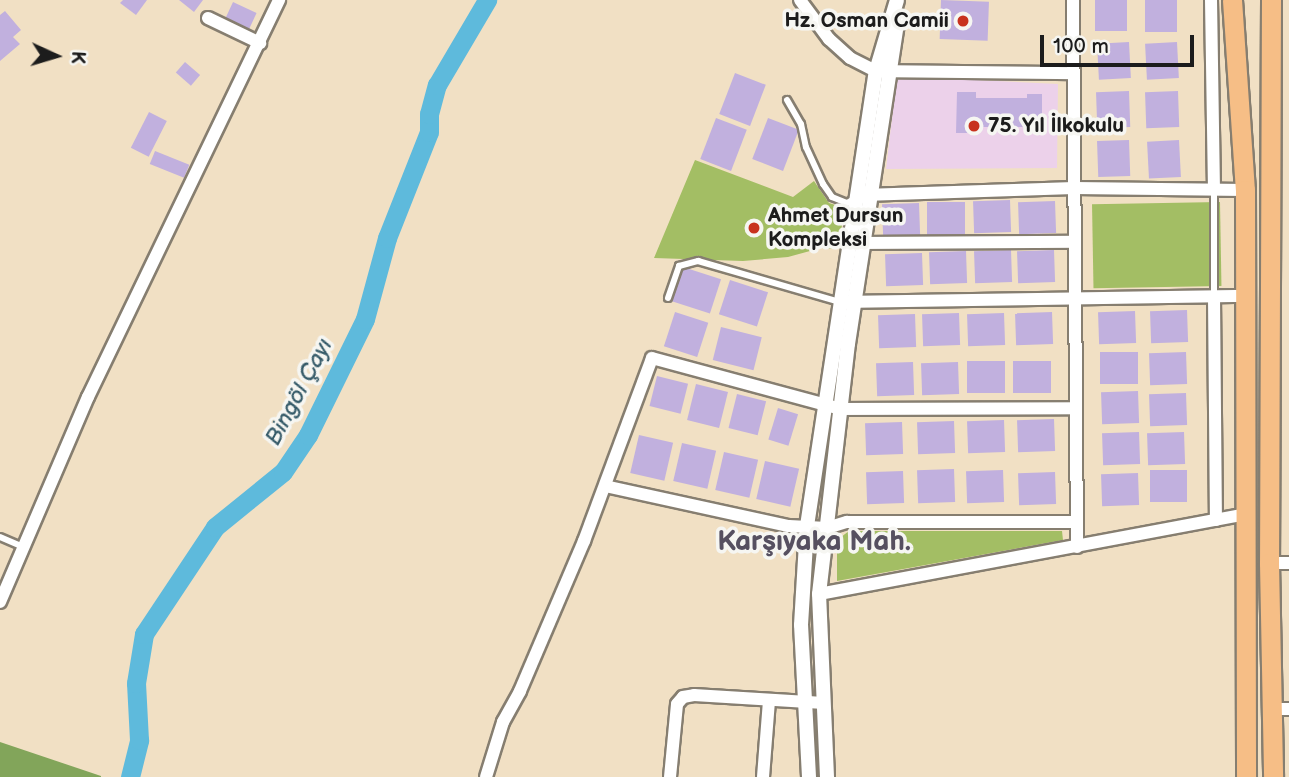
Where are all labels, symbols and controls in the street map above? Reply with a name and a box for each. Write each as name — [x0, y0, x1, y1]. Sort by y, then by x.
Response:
place label: Hz. Osman Camii — [784, 8, 949, 34]
marker: Hz. Osman Camii — [955, 13, 971, 29]
north arrow — [21, 21, 91, 91]
scale bar — [1044, 21, 1198, 65]
text: 100 m — [1053, 34, 1109, 59]
text: K — [66, 50, 89, 65]
place label: 75. Yıl İlkokulu — [988, 113, 1124, 139]
marker: 75. Yıl İlkokulu — [966, 118, 982, 134]
place label: Ahmet Dursun Kompleksi — [768, 203, 904, 253]
marker: Ahmet Dursun Kompleksi — [746, 220, 762, 236]
water label: Bingöl Çayı — [259, 334, 339, 450]
district label: Karşıyaka Mah. — [717, 525, 911, 559]

